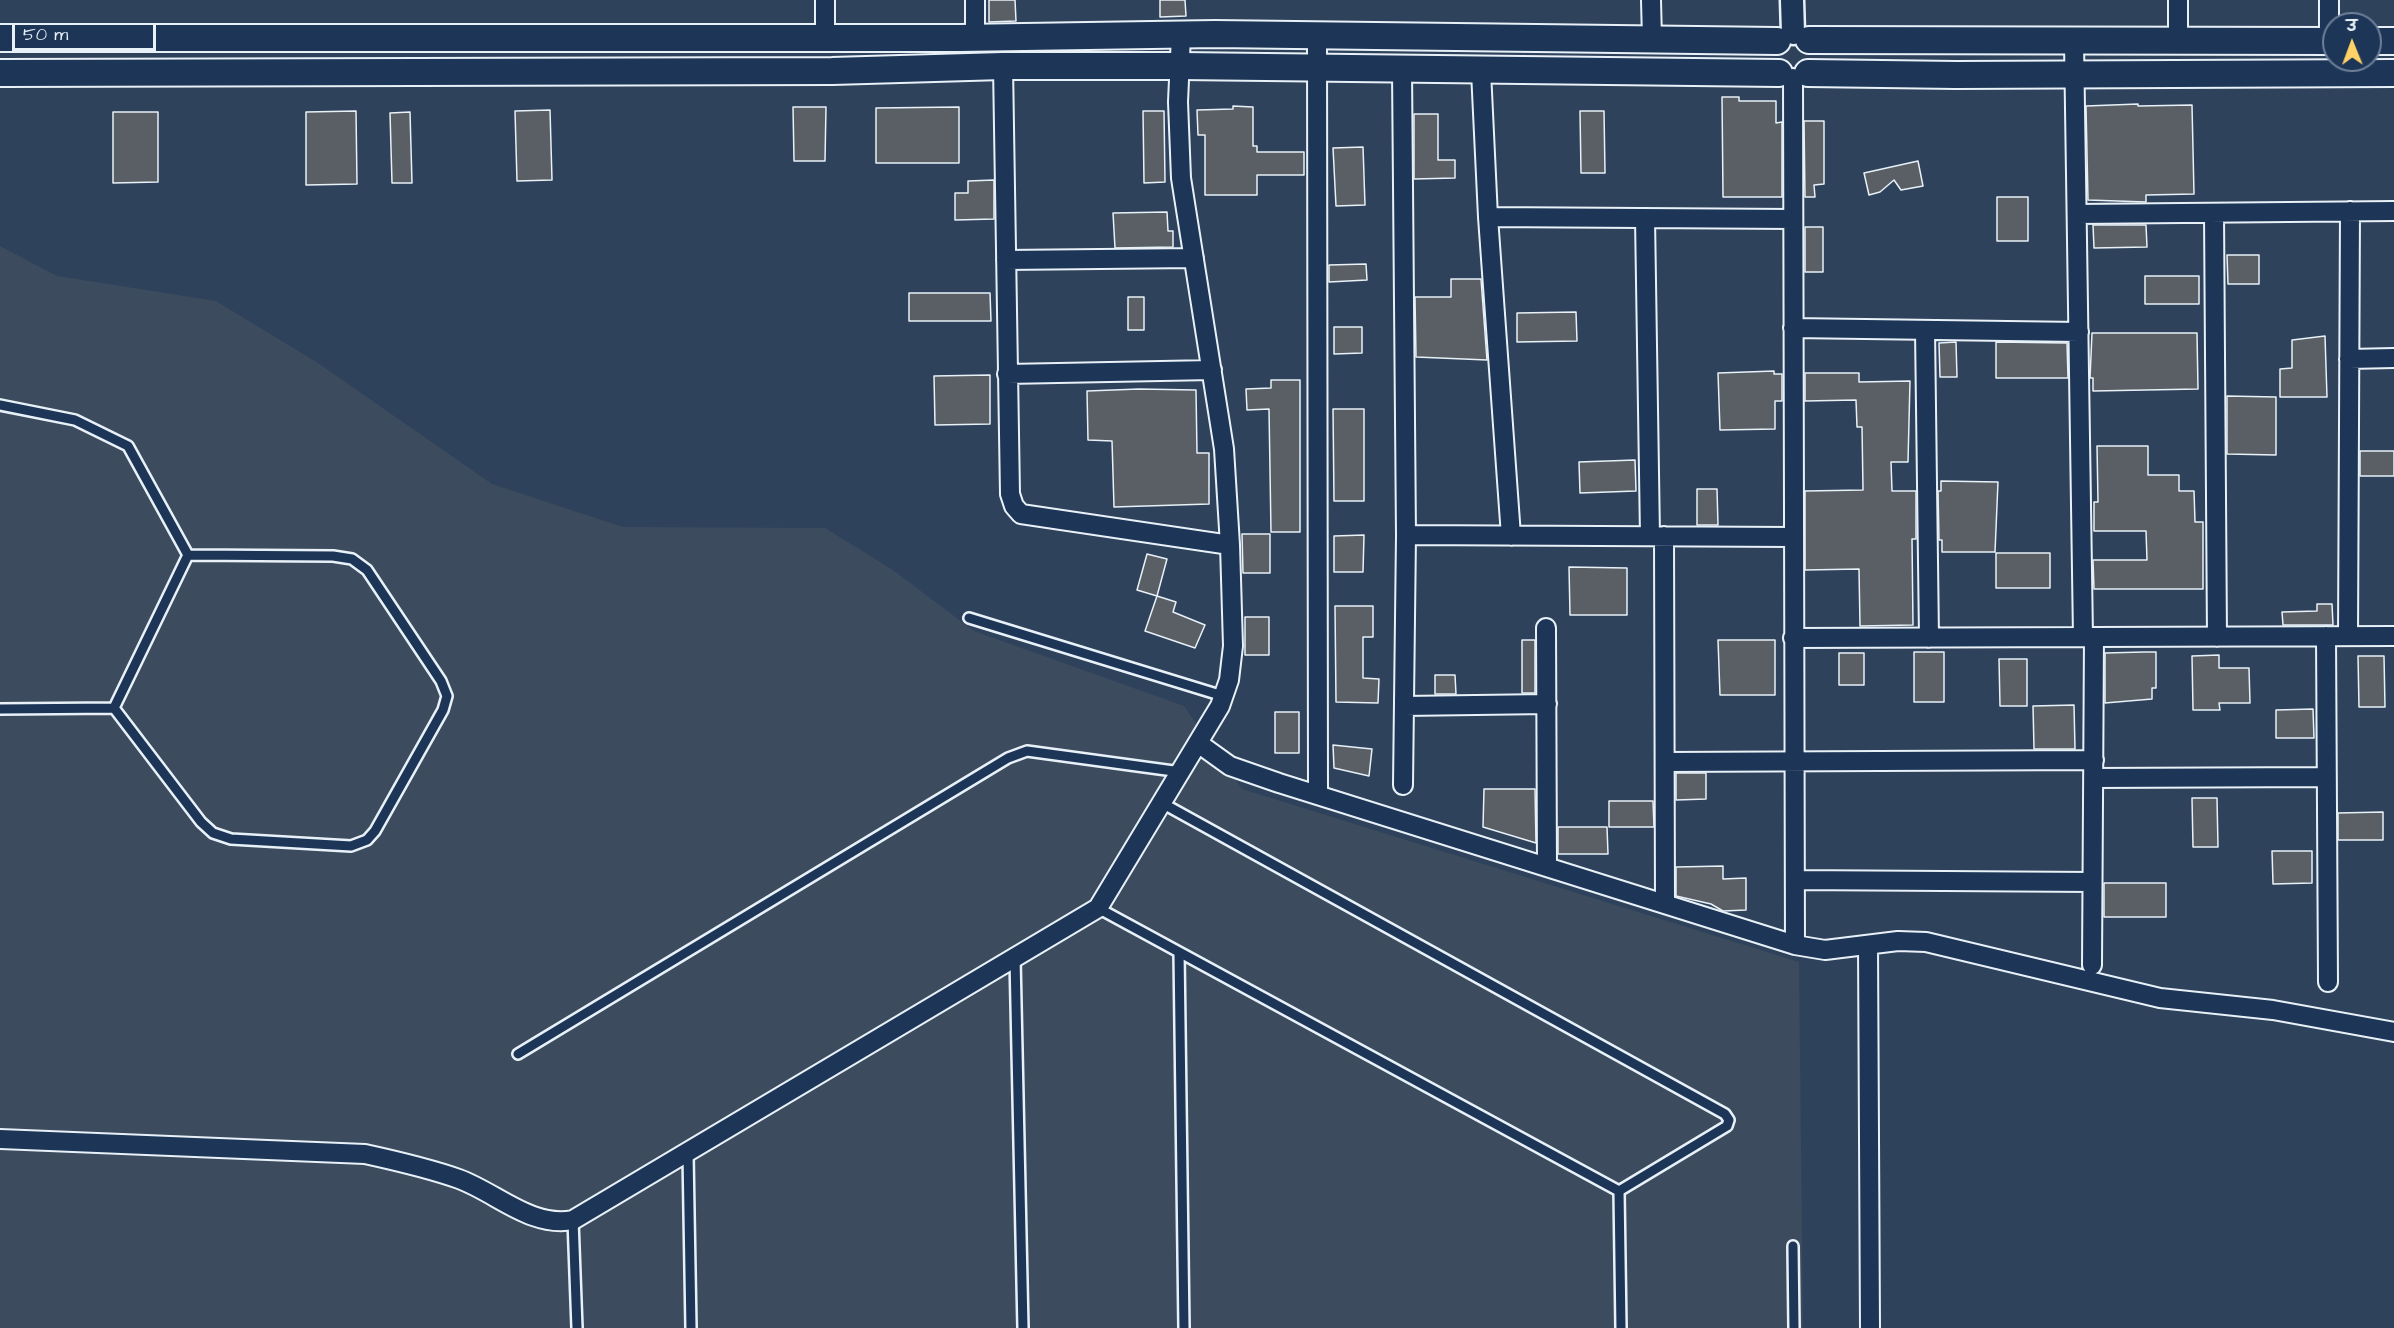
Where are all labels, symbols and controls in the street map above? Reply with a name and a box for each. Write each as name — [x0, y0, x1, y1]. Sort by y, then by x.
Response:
scale bar — [15, 12, 159, 50]
north arrow — [2322, 12, 2382, 72]
text: उ — [2346, 15, 2357, 37]
text: 50 m — [23, 22, 68, 47]

